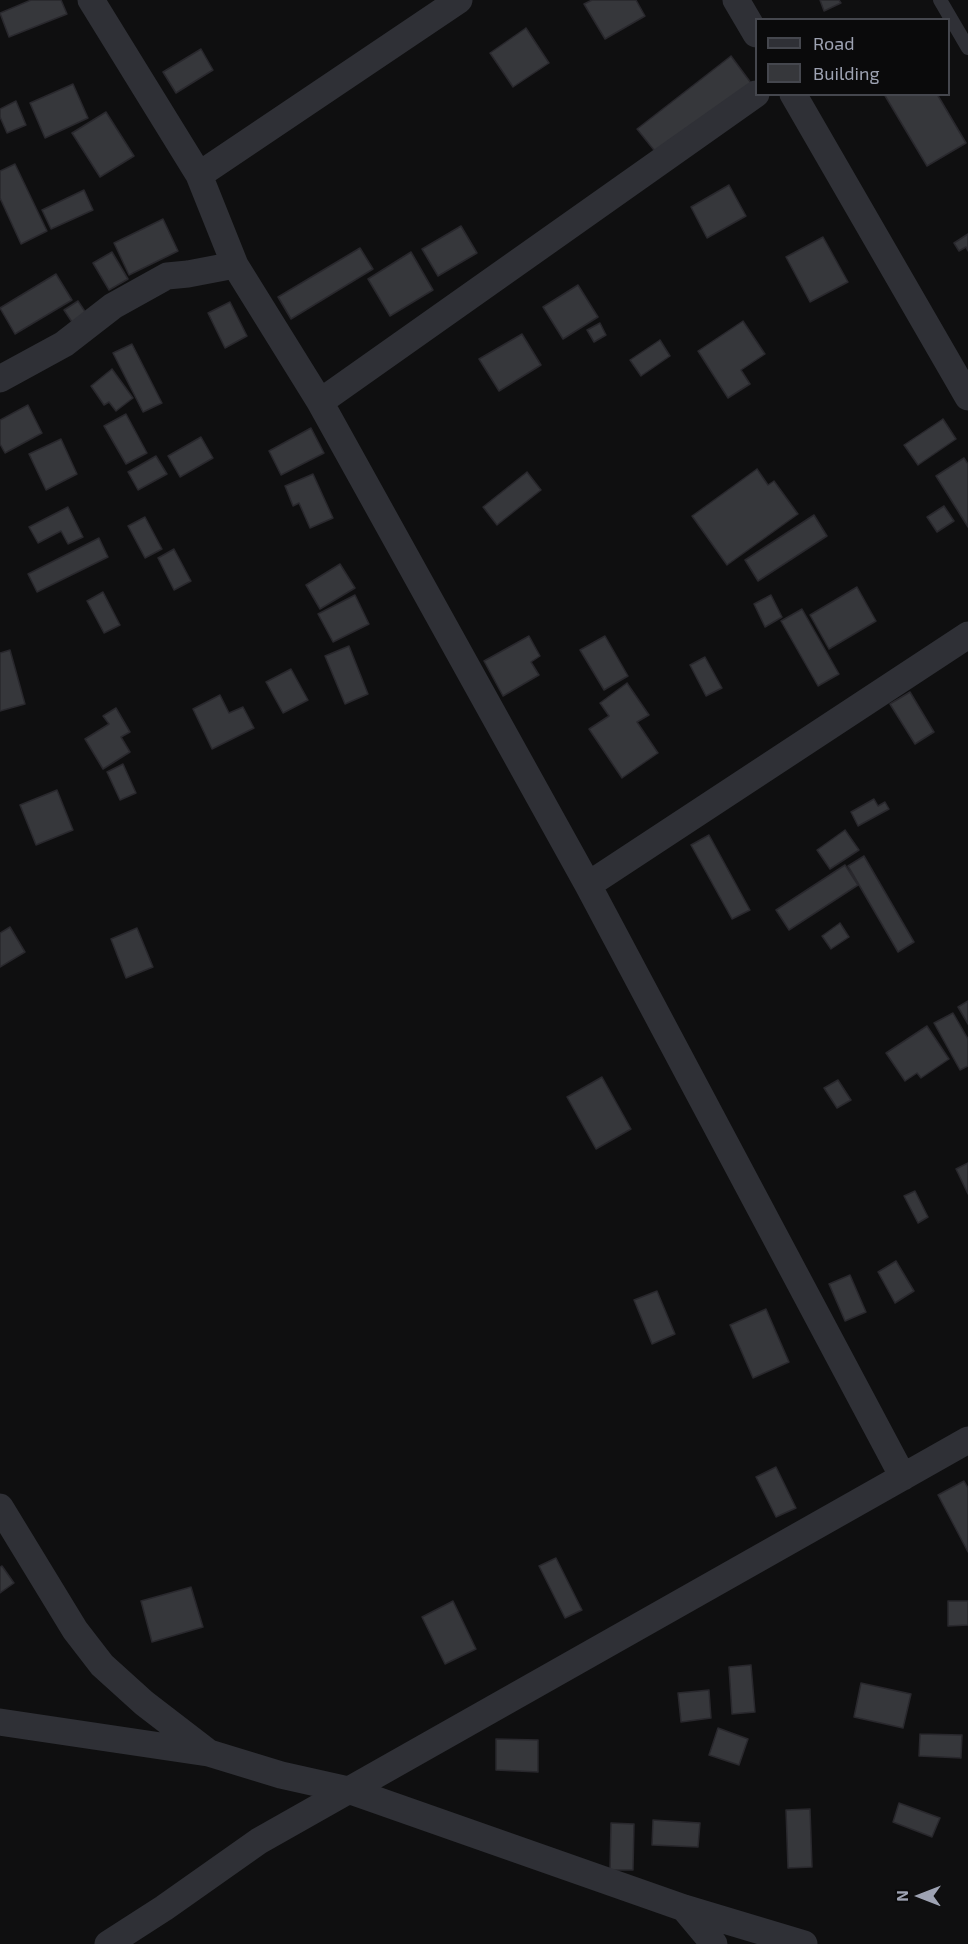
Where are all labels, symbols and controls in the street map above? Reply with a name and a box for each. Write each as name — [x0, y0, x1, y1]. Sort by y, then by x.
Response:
legend — [755, 18, 950, 96]
text: Road — [813, 32, 854, 54]
text: Building — [813, 62, 880, 84]
north arrow — [890, 1866, 950, 1926]
text: N — [892, 1890, 911, 1902]

